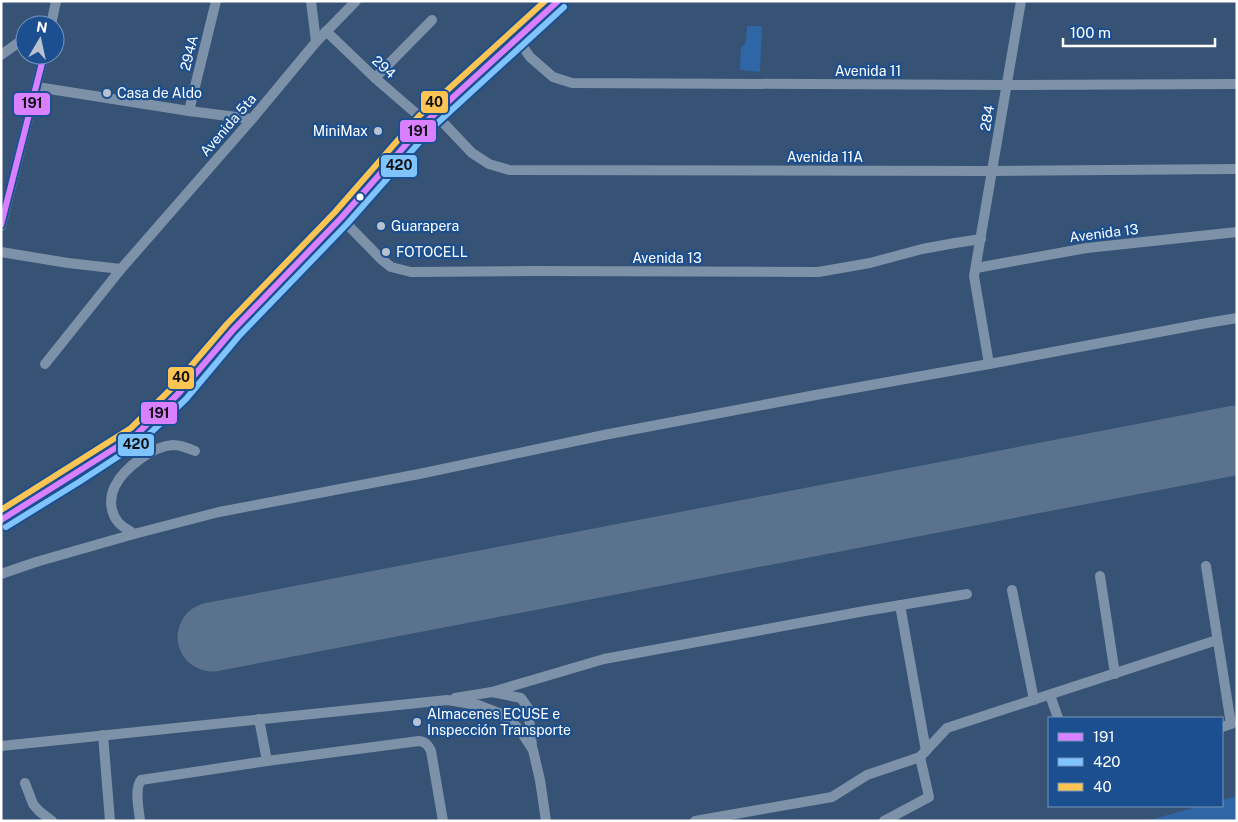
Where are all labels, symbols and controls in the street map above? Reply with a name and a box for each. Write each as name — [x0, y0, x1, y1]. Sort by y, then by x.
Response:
north arrow — [15, 15, 65, 65]
scale bar — [1063, 15, 1216, 47]
text: N — [35, 18, 49, 36]
text: 100 m — [1070, 24, 1111, 41]
street label: 294A — [177, 34, 201, 72]
street label: 294 — [369, 52, 399, 82]
street label: Avenida 11 — [835, 63, 901, 79]
place label: Casa de Aldo — [117, 85, 202, 101]
marker: Casa de Aldo — [101, 87, 113, 99]
line badge: 40 — [420, 90, 449, 114]
street label: Avenida 5ta — [197, 91, 259, 159]
line badge: 191 — [13, 92, 51, 116]
text: 40 — [425, 94, 443, 110]
text: 191 — [21, 95, 43, 111]
street label: 284 — [977, 104, 997, 132]
line badge: 191 — [399, 119, 437, 143]
place label: MiniMax — [313, 123, 368, 139]
text: 191 — [407, 123, 429, 139]
marker: MiniMax — [372, 125, 384, 137]
street label: Avenida 11A — [787, 149, 863, 165]
line badge: 420 — [380, 154, 418, 178]
text: 420 — [385, 157, 413, 173]
unlabelled marker — [355, 192, 365, 202]
place label: Guarapera — [391, 218, 459, 234]
marker: Guarapera — [375, 220, 387, 232]
street label: Avenida 13 — [1069, 221, 1140, 245]
place label: FOTOCELL — [396, 244, 468, 260]
marker: FOTOCELL — [380, 246, 392, 258]
street label: Avenida 13 — [632, 250, 702, 266]
line badge: 40 — [167, 366, 195, 390]
text: 40 — [172, 369, 190, 385]
line badge: 191 — [140, 401, 178, 425]
text: 191 — [148, 405, 170, 421]
line badge: 420 — [117, 433, 155, 457]
text: 420 — [122, 436, 150, 452]
place label: Almacenes ECUSE e Inspección Transporte — [427, 706, 571, 738]
marker: Almacenes ECUSE e Inspección Transporte — [411, 716, 423, 728]
legend — [1048, 717, 1223, 807]
text: 191 — [1093, 728, 1115, 745]
text: 420 — [1093, 753, 1121, 770]
text: 40 — [1093, 778, 1112, 795]

